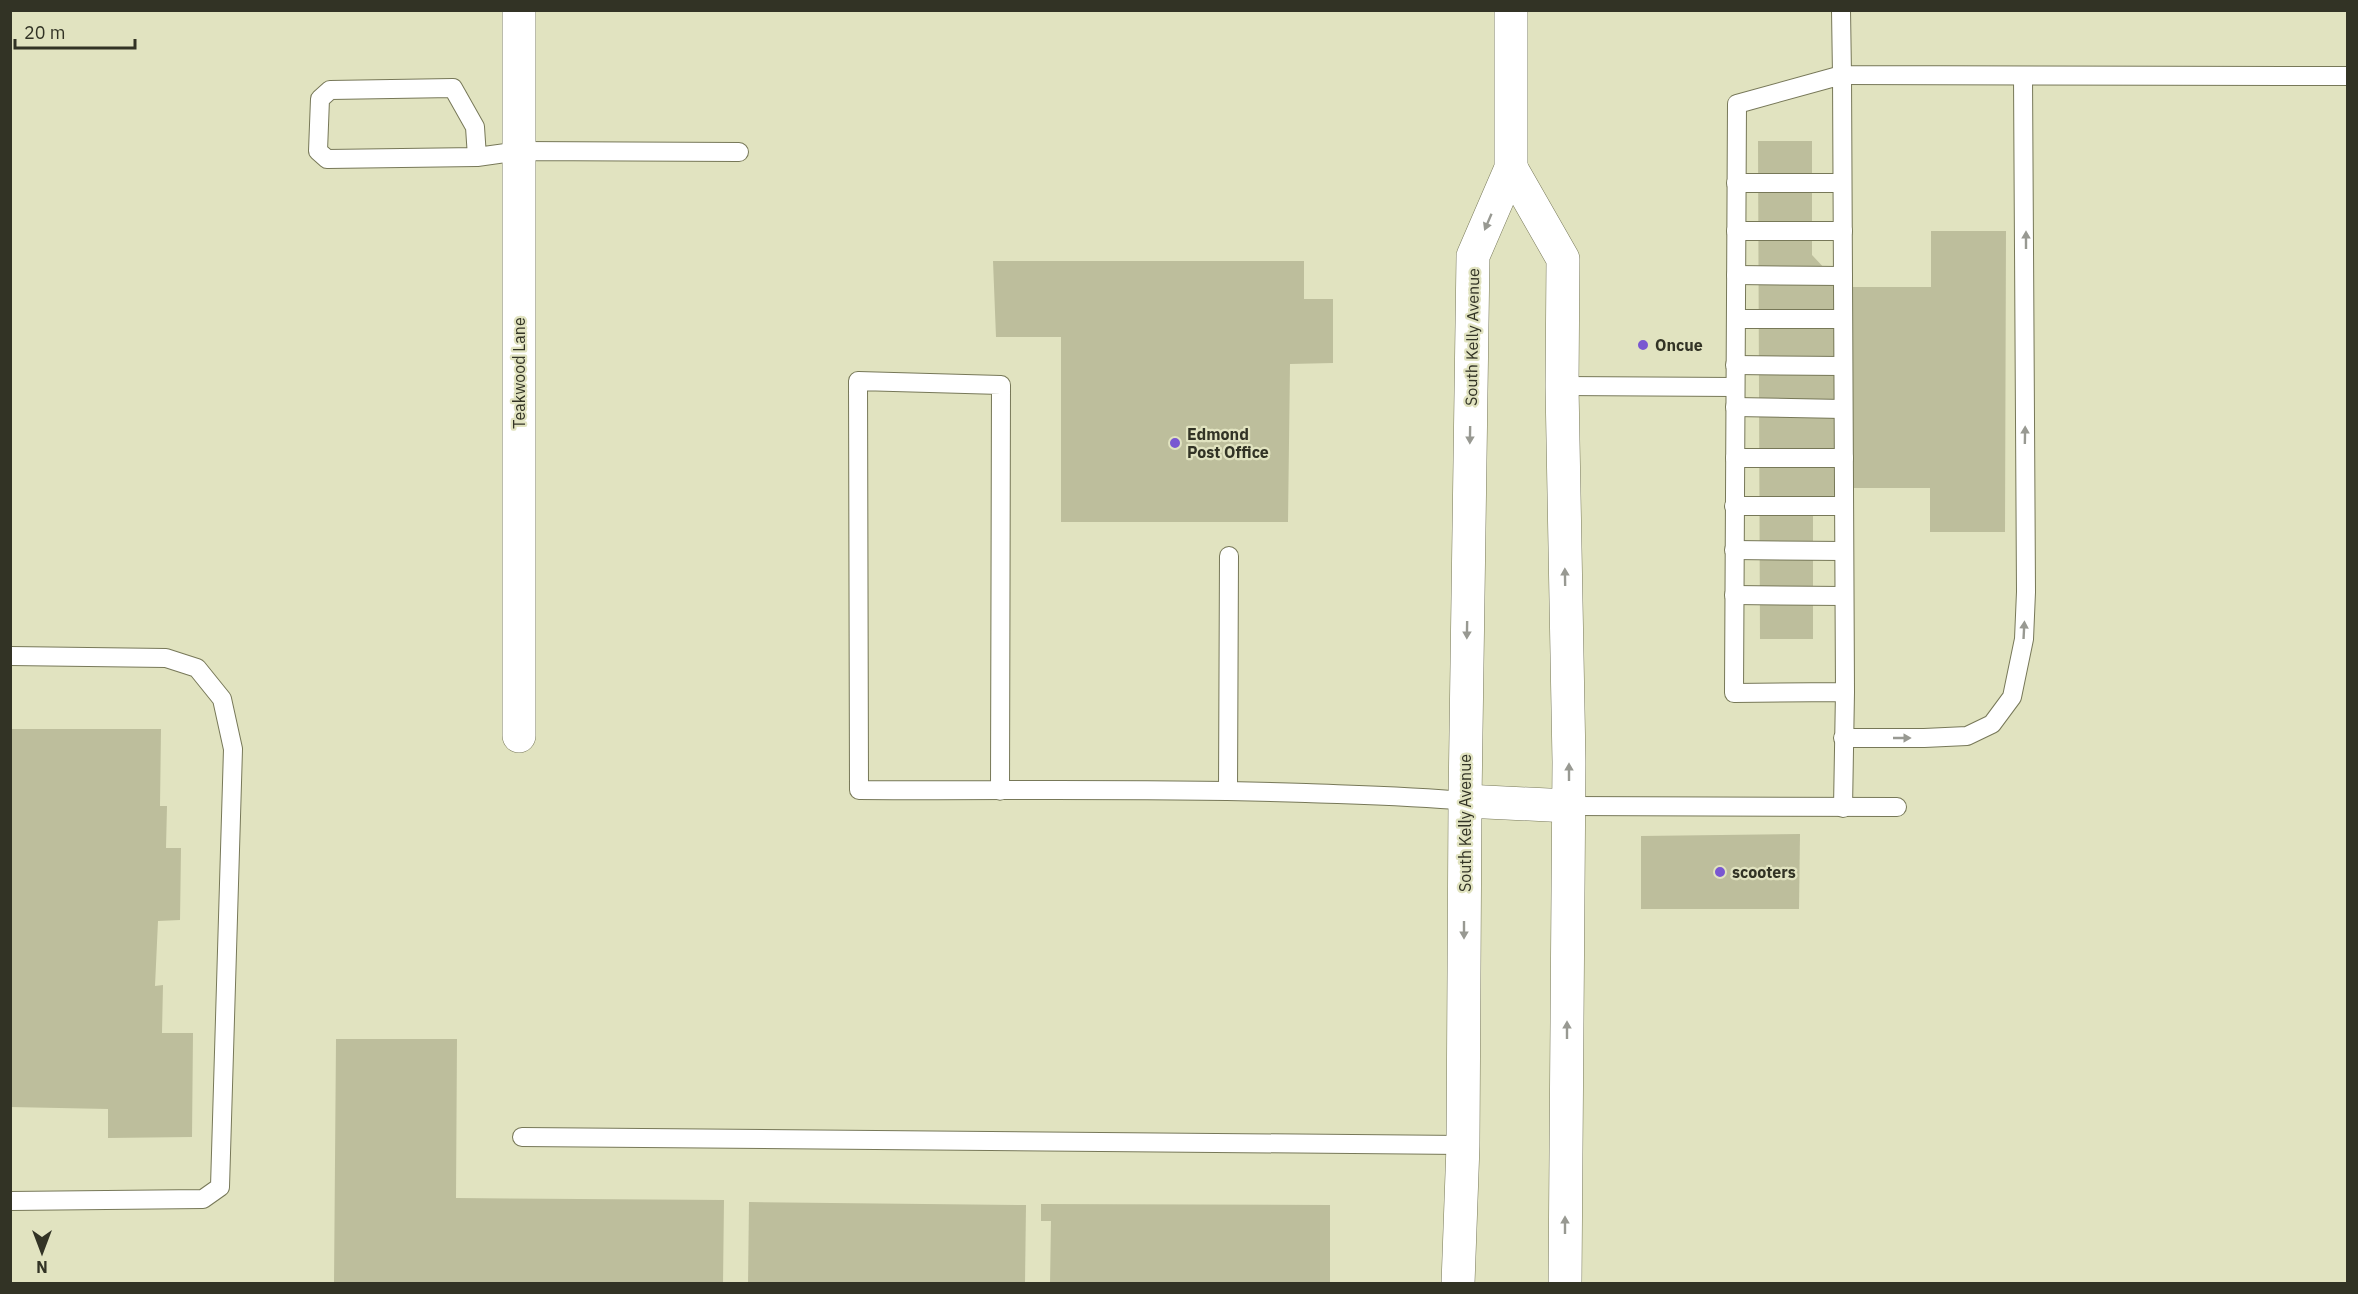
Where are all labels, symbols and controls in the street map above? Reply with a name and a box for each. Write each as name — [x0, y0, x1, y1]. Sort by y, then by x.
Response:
scale bar — [15, 12, 135, 50]
text: 20 m — [24, 21, 66, 44]
one-way arrow — [1483, 213, 1493, 231]
one-way arrow — [2021, 230, 2031, 249]
street label: South Kelly Avenue — [1461, 268, 1483, 406]
street label: Teakwood Lane — [509, 317, 529, 429]
place label: Oncue — [1655, 335, 1703, 355]
marker: Oncue — [1636, 338, 1650, 352]
place label: Edmond Post Office — [1187, 424, 1269, 462]
one-way arrow — [1466, 425, 1475, 444]
one-way arrow — [2020, 425, 2030, 444]
marker: Edmond Post Office — [1168, 436, 1182, 450]
one-way arrow — [1560, 568, 1570, 587]
one-way arrow — [1462, 620, 1472, 639]
one-way arrow — [2020, 620, 2029, 639]
one-way arrow — [1892, 733, 1911, 743]
street label: South Kelly Avenue — [1455, 754, 1475, 892]
one-way arrow — [1564, 763, 1574, 782]
place label: scooters — [1732, 862, 1796, 882]
marker: scooters — [1713, 865, 1727, 879]
one-way arrow — [1459, 920, 1469, 939]
one-way arrow — [1562, 1021, 1572, 1040]
one-way arrow — [1560, 1216, 1570, 1235]
north arrow — [12, 1222, 72, 1282]
text: N — [36, 1257, 48, 1277]

